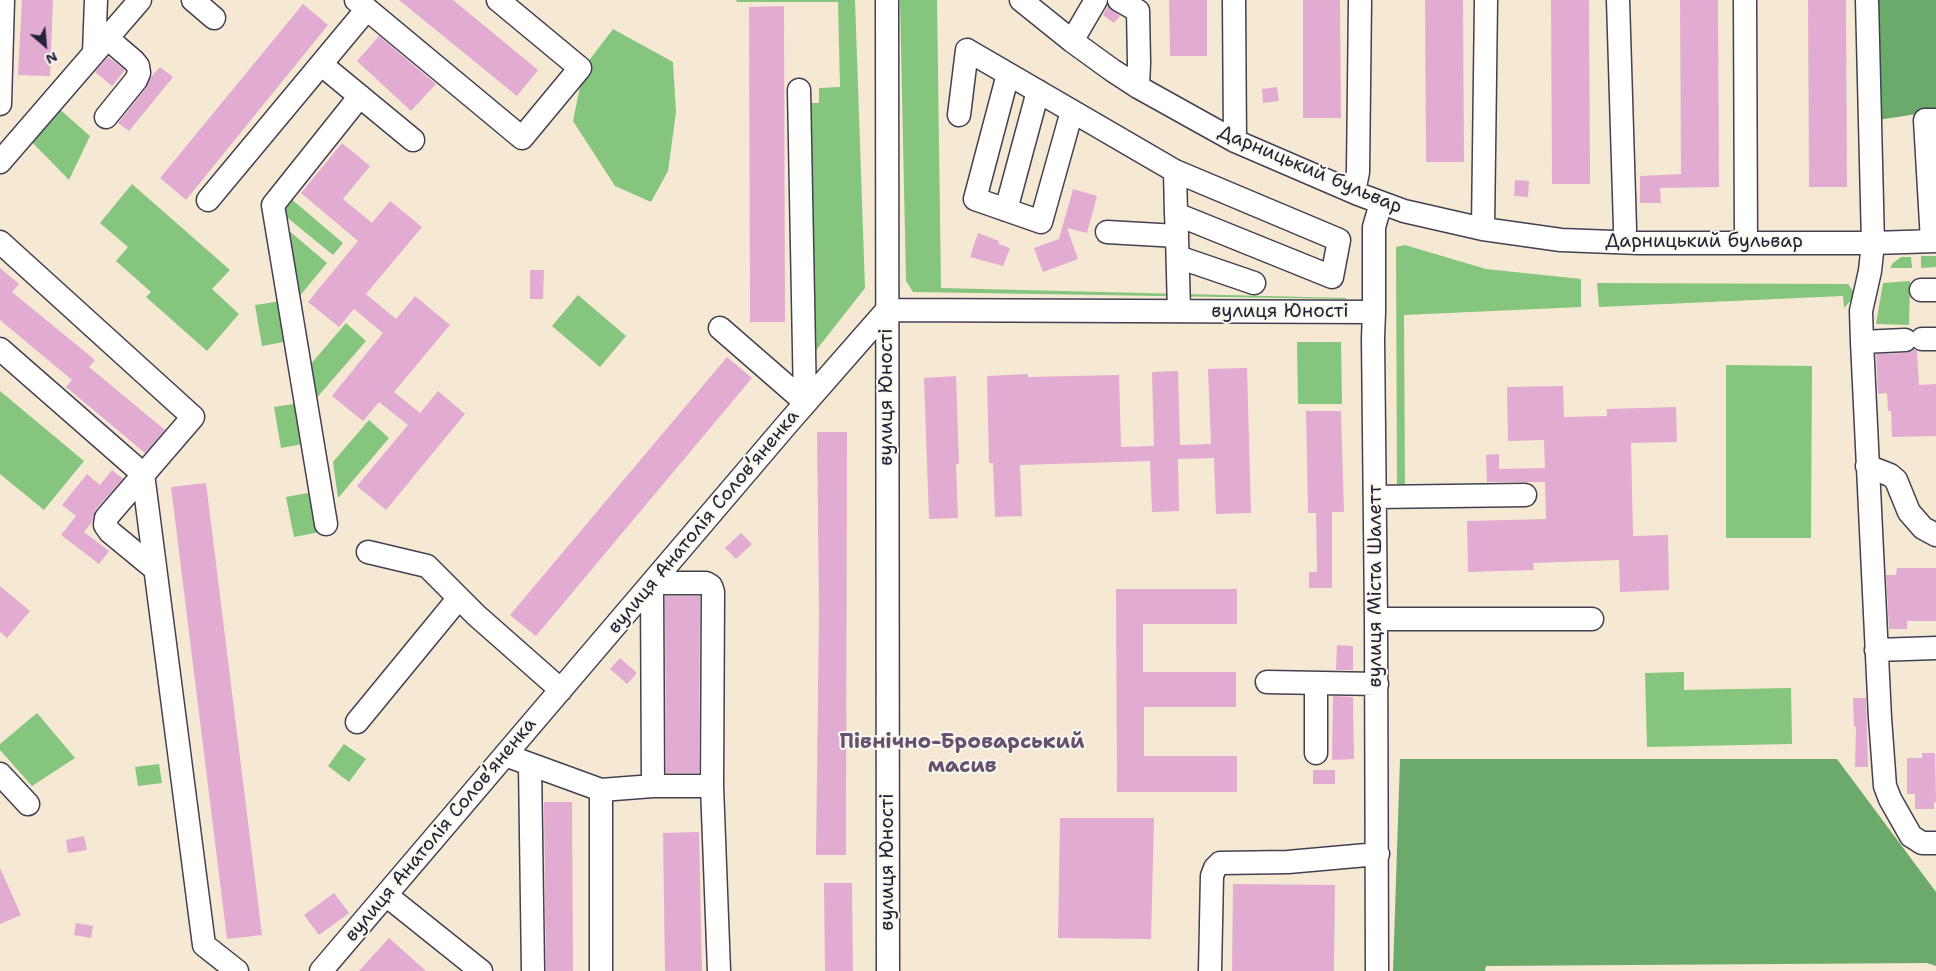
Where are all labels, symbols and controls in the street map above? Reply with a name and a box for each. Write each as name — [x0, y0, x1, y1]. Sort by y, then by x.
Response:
north arrow — [20, 20, 70, 70]
text: N — [43, 48, 61, 69]
street label: Дарницький бульвар — [1215, 121, 1405, 219]
street label: Дарницький бульвар — [1605, 231, 1803, 253]
street label: вулиця Юності — [1211, 301, 1349, 323]
street label: вулиця Юності — [876, 328, 898, 466]
street label: вулиця Анатолія Соловʼяненка — [604, 405, 804, 639]
street label: вулиця Міста Шалетт — [1365, 485, 1387, 687]
street label: вулиця Анатолія Соловʼяненка — [341, 713, 541, 947]
district label: Північно-Броварський масив — [839, 730, 1085, 780]
street label: вулиця Юності — [877, 793, 899, 931]

